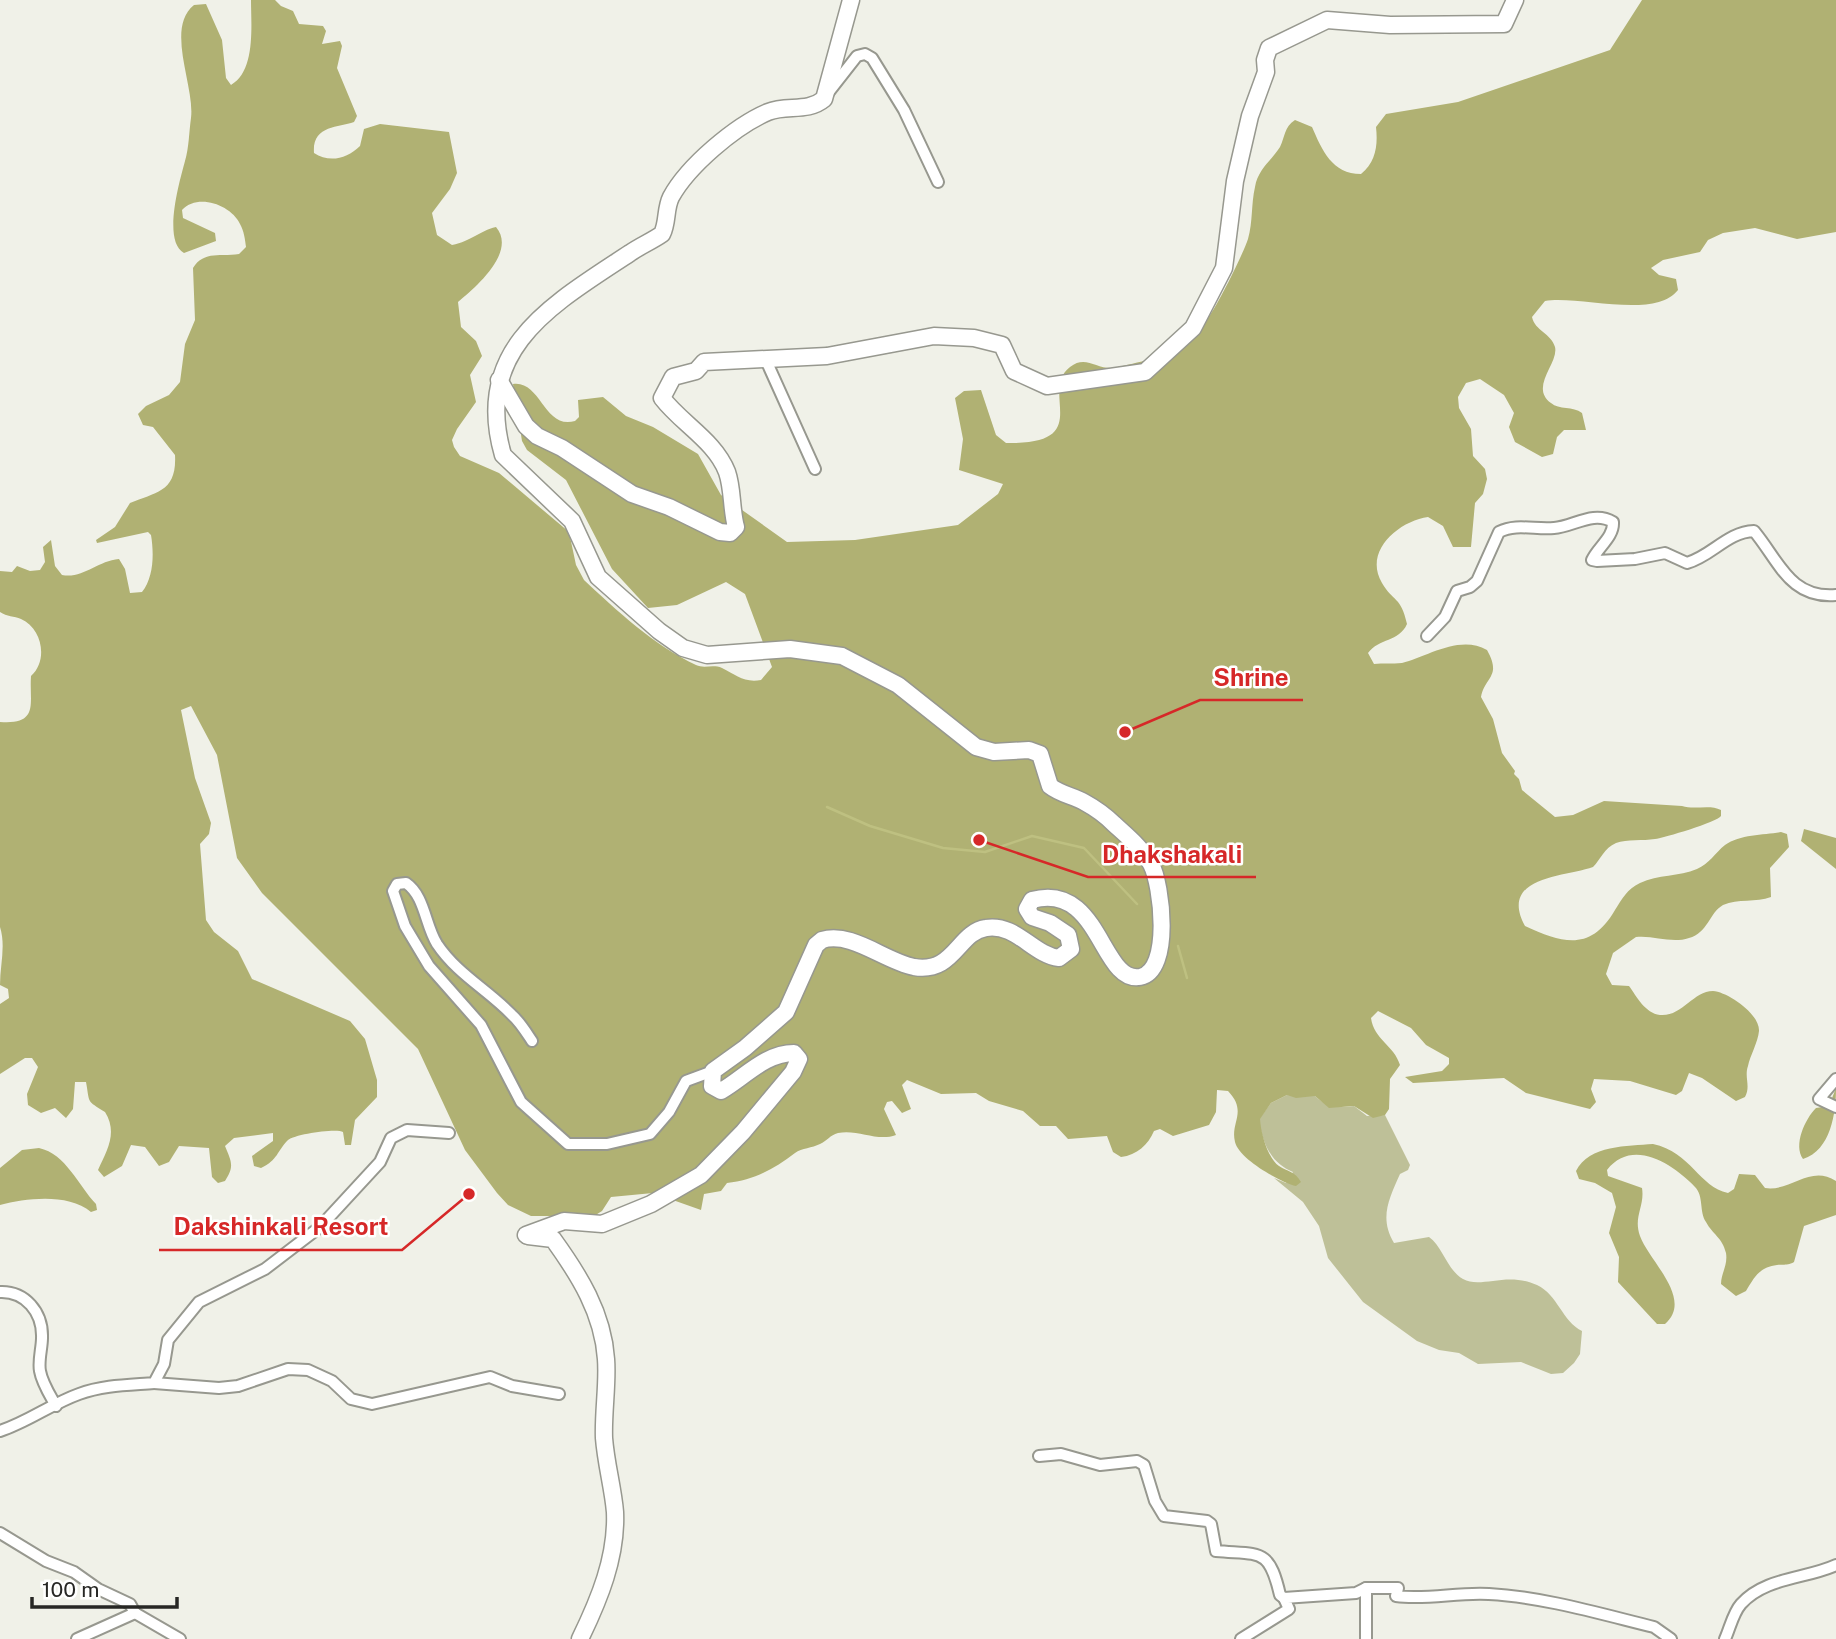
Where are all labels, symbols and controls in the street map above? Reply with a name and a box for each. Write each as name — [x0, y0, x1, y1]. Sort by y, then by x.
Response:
callout: Shrine — [1200, 655, 1303, 700]
text: Shrine — [1213, 663, 1289, 691]
callout: Dhakshakali — [1088, 832, 1256, 877]
text: Dhakshakali — [1102, 840, 1242, 868]
callout: Dakshinkali Resort — [159, 1205, 402, 1250]
text: Dakshinkali Resort — [174, 1212, 388, 1240]
scale bar — [32, 1566, 177, 1610]
text: 100 m — [42, 1577, 99, 1602]

